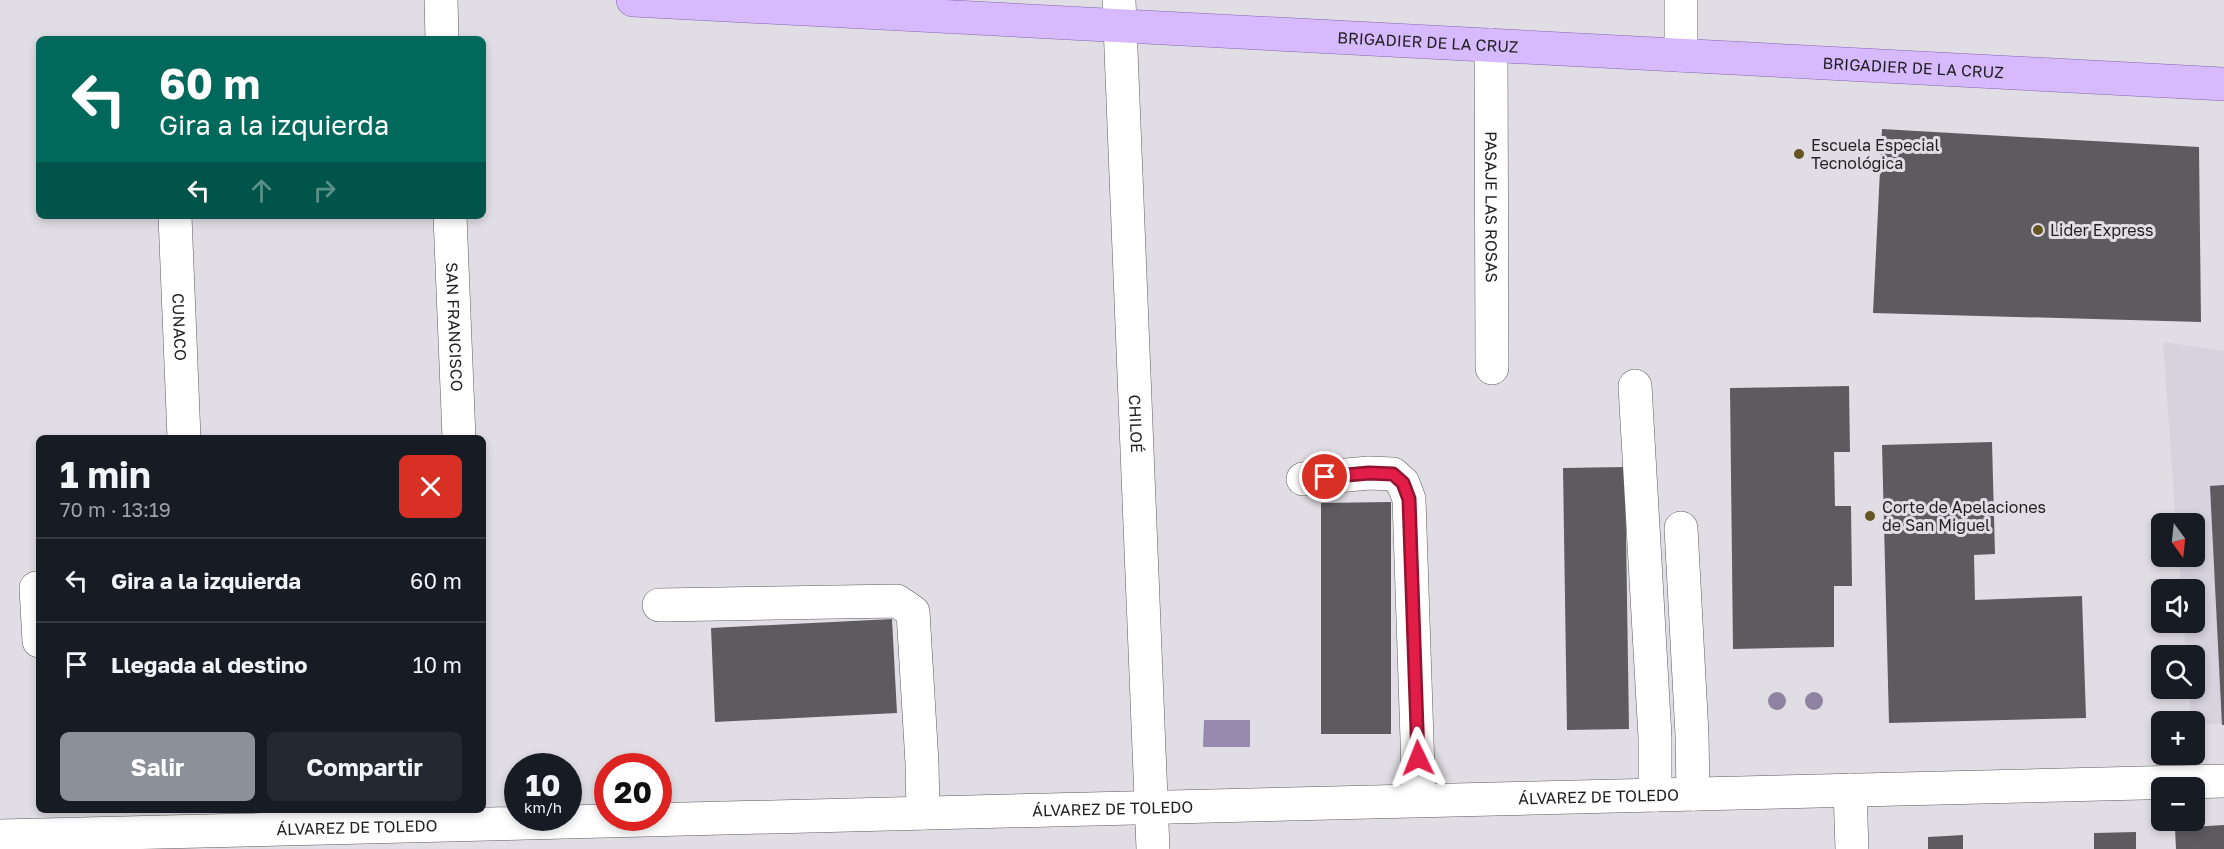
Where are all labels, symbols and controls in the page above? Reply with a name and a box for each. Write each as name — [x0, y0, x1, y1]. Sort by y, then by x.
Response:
street label: BRIGADIER DE LA CRUZ — [1337, 27, 1519, 57]
street label: BRIGADIER DE LA CRUZ — [1822, 53, 2004, 82]
text: 60 m — [159, 58, 260, 108]
icon: left — [60, 60, 138, 138]
text: Gira a la izquierda — [159, 109, 389, 141]
street label: PASAJE LAS ROSAS — [1481, 131, 1502, 283]
place label: Escuela Especial Tecnológica — [1811, 135, 1940, 173]
marker: Escuela Especial Tecnológica — [1792, 147, 1806, 161]
icon: left — [182, 174, 215, 207]
icon: ahead — [245, 174, 278, 207]
icon: right — [308, 174, 341, 207]
place label: Lider Express — [2050, 220, 2154, 240]
marker: Lider Express — [2031, 223, 2045, 237]
street label: SAN FRANCISCO — [442, 262, 467, 392]
street label: CUNACO — [168, 293, 191, 361]
street label: CHILOÉ — [1125, 394, 1147, 453]
pin — [1299, 451, 1350, 502]
text: 1 min — [60, 453, 151, 496]
button: close — [399, 455, 462, 518]
icon: arrive — [1308, 460, 1341, 493]
text: 70 m · 13:19 — [60, 497, 171, 521]
place label: Corte de Apelaciones de San Miguel — [1882, 497, 2046, 535]
marker: Corte de Apelaciones de San Miguel — [1863, 509, 1877, 523]
north arrow — [2151, 513, 2205, 567]
map controls — [2151, 513, 2205, 831]
icon: left — [60, 564, 93, 597]
text: Gira a la izquierda — [111, 567, 301, 594]
text: 60 m — [410, 567, 462, 594]
button: sound — [2151, 579, 2205, 633]
button: search — [2151, 645, 2205, 699]
icon: arrive — [60, 648, 93, 681]
text: Llegada al destino — [111, 651, 308, 678]
text: 10 m — [413, 651, 462, 678]
button: + — [2151, 711, 2205, 765]
position arrow — [1386, 726, 1450, 790]
button: Salir — [60, 732, 255, 801]
button: Compartir — [267, 732, 462, 801]
speed limit sign: 20 — [594, 753, 672, 831]
text: 10 — [526, 767, 560, 803]
button: − — [2151, 777, 2205, 831]
street label: ÁLVAREZ DE TOLEDO — [1518, 784, 1679, 808]
street label: ÁLVAREZ DE TOLEDO — [1032, 796, 1193, 820]
text: km/h — [524, 798, 562, 816]
street label: ÁLVAREZ DE TOLEDO — [276, 815, 438, 839]

